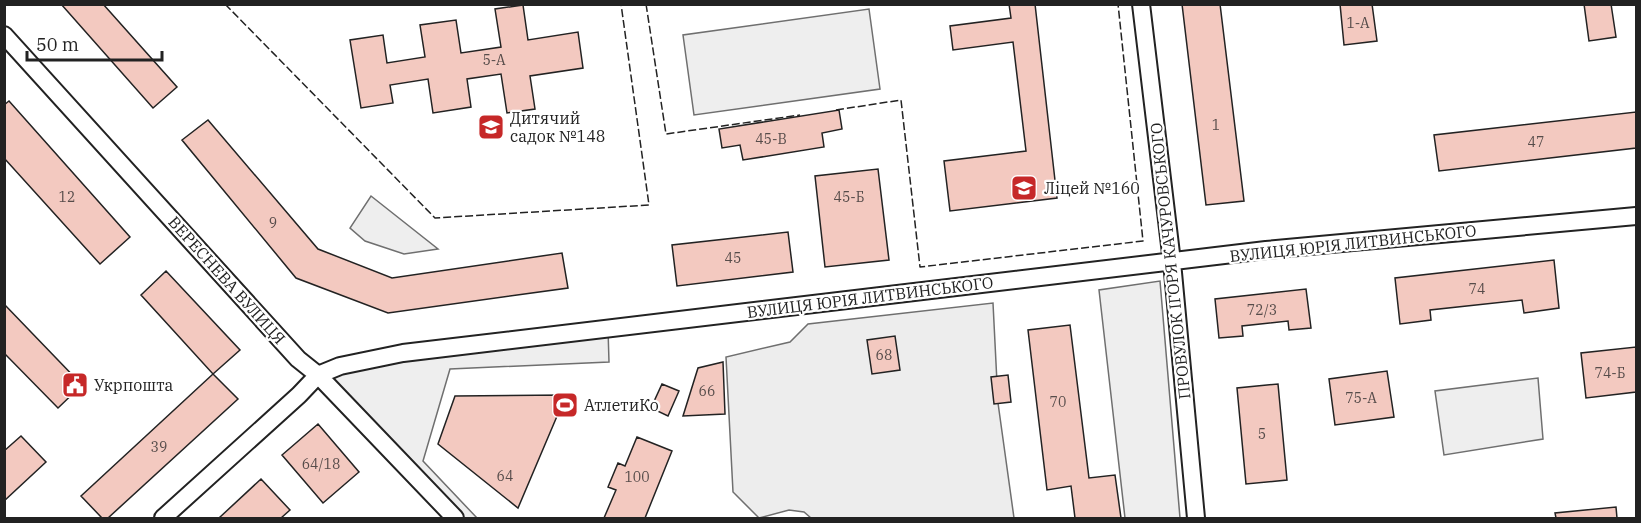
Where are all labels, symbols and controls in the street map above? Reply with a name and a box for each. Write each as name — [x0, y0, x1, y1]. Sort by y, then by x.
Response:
house number: 1-А — [1346, 14, 1370, 32]
scale bar — [27, 24, 162, 62]
text: 50 m — [36, 33, 79, 56]
house number: 5-А — [482, 51, 506, 69]
place label: Дитячий садок №148 — [510, 108, 605, 146]
school or university icon: Дитячий садок №148 — [476, 112, 506, 142]
house number: 1 — [1212, 116, 1220, 134]
street label: ПРОВУЛОК ІГОРЯ КАЧУРОВСЬКОГО — [1146, 122, 1194, 400]
house number: 45-В — [755, 130, 787, 148]
house number: 47 — [1528, 133, 1544, 151]
school or university icon: Ліцей №160 — [1009, 173, 1039, 203]
place label: Ліцей №160 — [1044, 178, 1140, 198]
house number: 12 — [59, 188, 75, 206]
house number: 45-Б — [834, 188, 864, 206]
street label: ВЕРЕСНЕВА ВУЛИЦЯ — [164, 212, 290, 348]
house number: 9 — [269, 214, 277, 232]
street label: ВУЛИЦЯ ЮРІЯ ЛИТВИНСЬКОГО — [1229, 220, 1477, 266]
house number: 45 — [725, 249, 741, 267]
street label: ВУЛИЦЯ ЮРІЯ ЛИТВИНСЬКОГО — [746, 272, 994, 322]
house number: 74 — [1469, 280, 1485, 298]
house number: 72/3 — [1247, 301, 1277, 319]
house number: 68 — [876, 346, 892, 364]
house number: 74-Б — [1595, 364, 1625, 382]
public building icon: Укрпошта — [60, 370, 90, 400]
place label: Укрпошта — [94, 375, 174, 395]
house number: 66 — [699, 382, 715, 400]
house number: 75-А — [1345, 389, 1377, 407]
sports icon: АтлетиКо — [550, 390, 580, 420]
house number: 70 — [1050, 393, 1066, 411]
place label: АтлетиКо — [584, 395, 659, 415]
house number: 5 — [1258, 425, 1266, 443]
house number: 39 — [151, 438, 167, 456]
house number: 64/18 — [302, 455, 340, 473]
house number: 64 — [497, 467, 513, 485]
house number: 100 — [624, 468, 650, 486]

